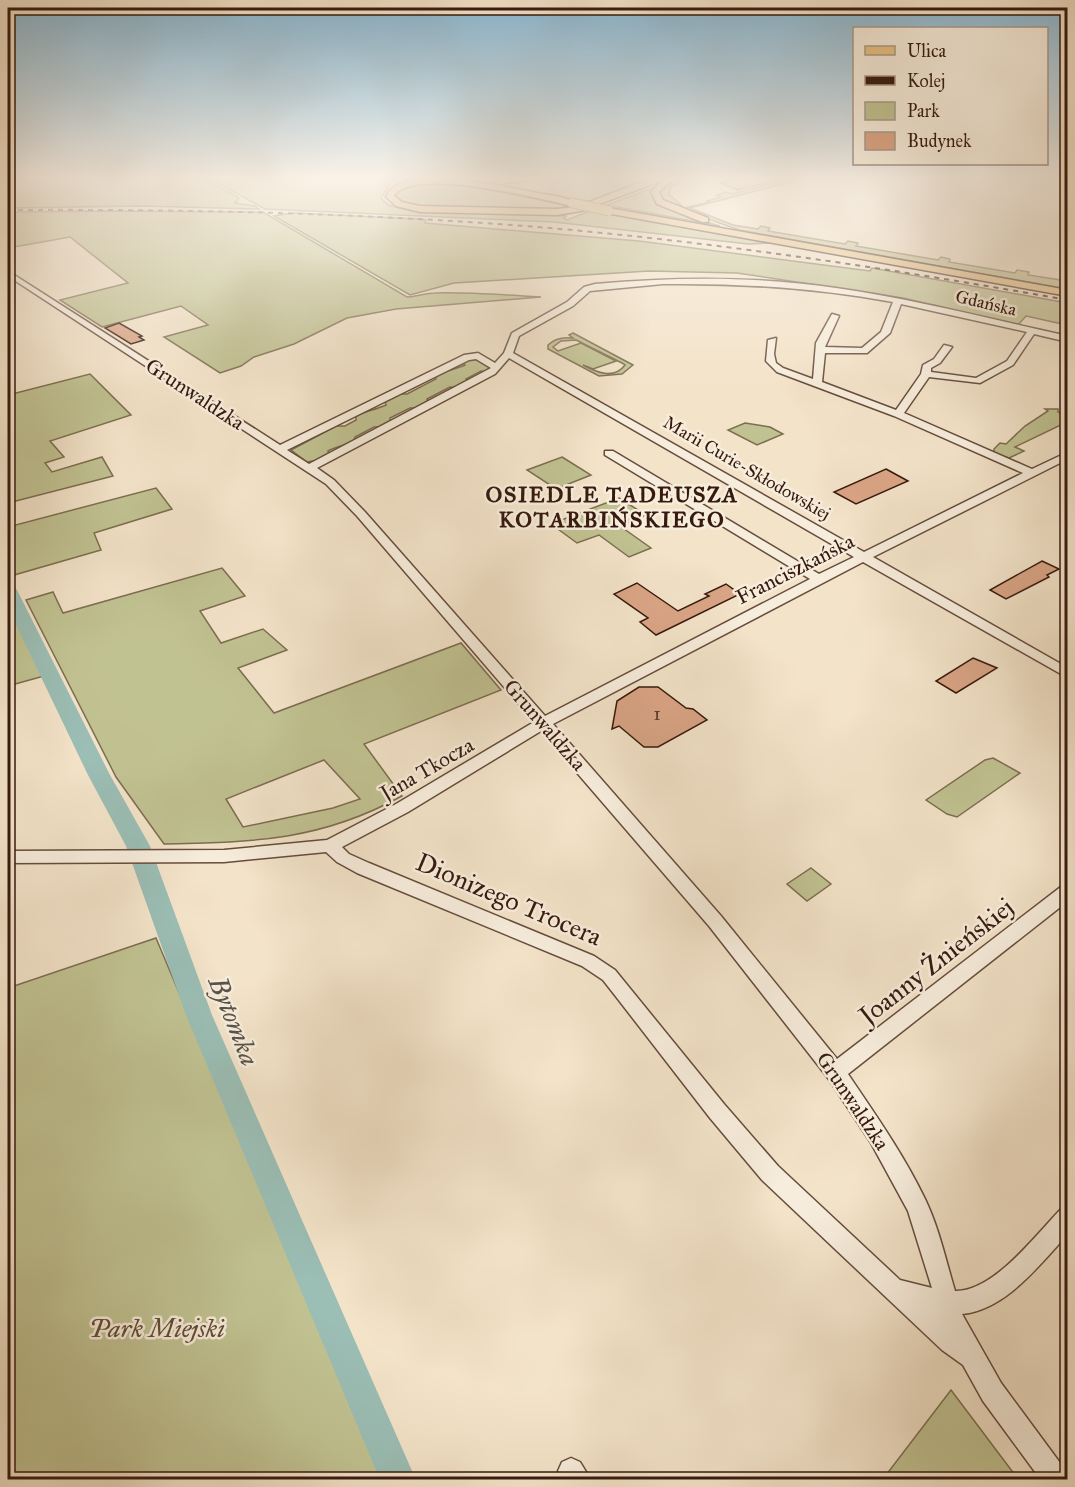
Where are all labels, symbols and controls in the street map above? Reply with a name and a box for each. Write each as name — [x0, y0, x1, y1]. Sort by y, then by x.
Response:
legend — [853, 27, 1048, 165]
text: Ulica — [907, 40, 947, 62]
text: Kolej — [907, 70, 945, 92]
text: Park — [907, 100, 940, 122]
text: Budynek — [907, 130, 972, 152]
street label: Gdańska — [953, 285, 1019, 321]
street label: Grunwaldzka — [141, 352, 249, 436]
street label: Marii Curie-Skłodowskiej — [660, 411, 834, 525]
district label: OSIEDLE TADEUSZA KOTARBIŃSKIEGO — [485, 481, 739, 533]
street label: Franciszkańska — [731, 528, 859, 610]
street label: Grunwaldzka — [498, 674, 592, 776]
house number: 1 — [653, 703, 661, 725]
street label: Jana Tkocza — [374, 732, 479, 807]
street label: Dionizego Trocera — [411, 845, 607, 953]
street label: Joanny Żnieńskiej — [850, 891, 1020, 1033]
water label: Bytomka — [201, 970, 267, 1070]
street label: Grunwaldzka — [811, 1047, 895, 1155]
park label: Park Miejski — [89, 1312, 225, 1344]

